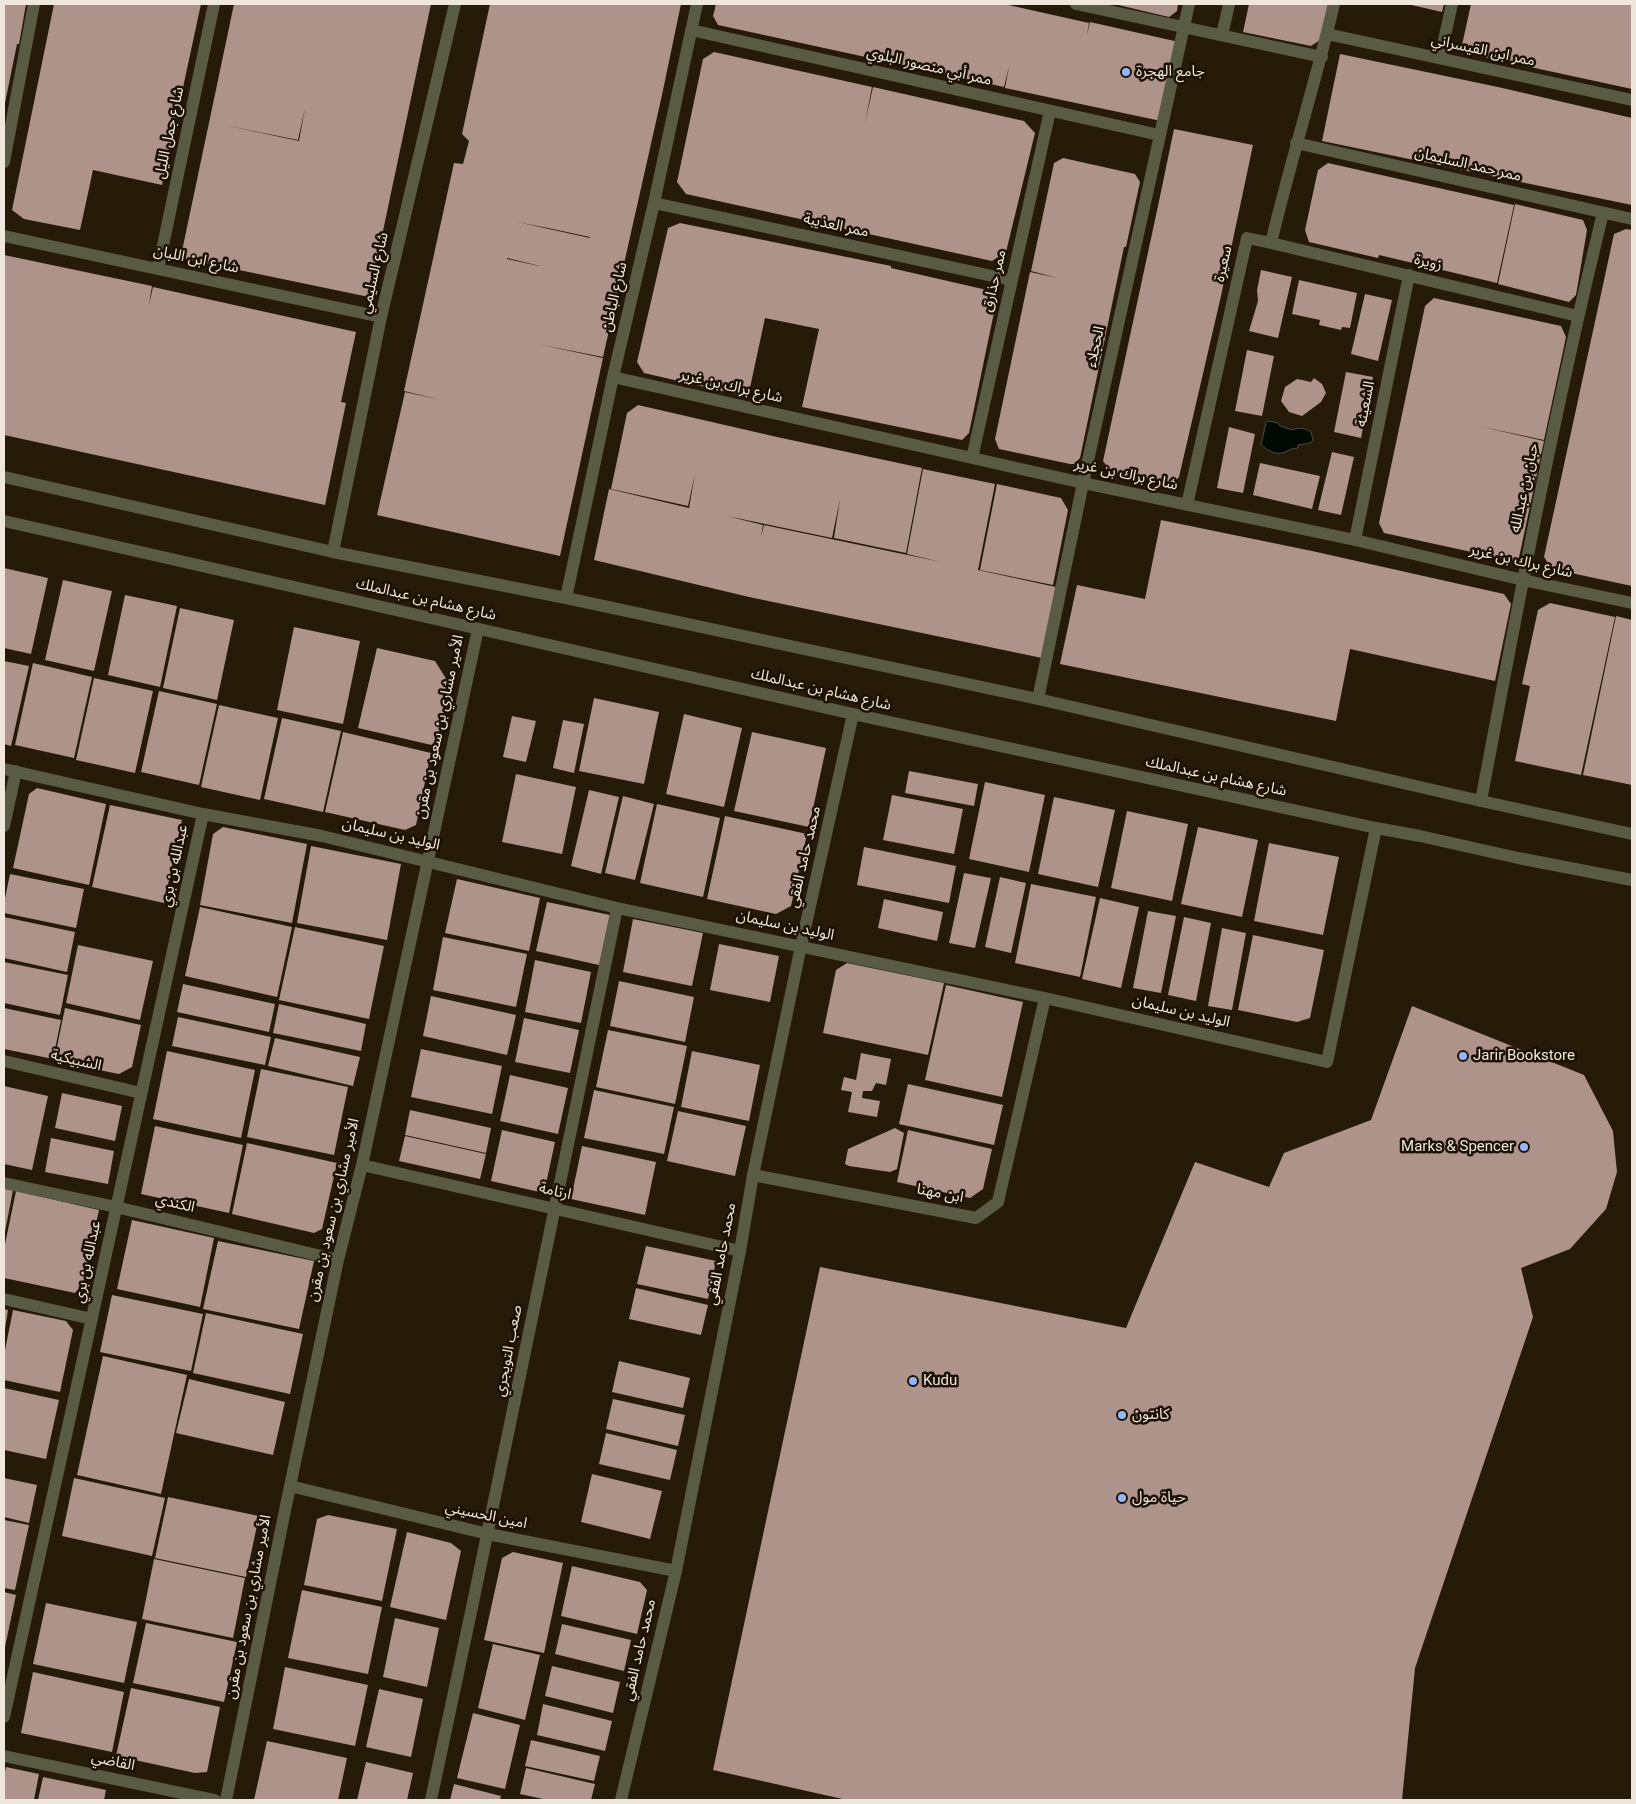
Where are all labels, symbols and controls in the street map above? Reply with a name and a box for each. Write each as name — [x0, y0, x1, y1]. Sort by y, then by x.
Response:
street label: ممر ابن القيسراني — [1429, 31, 1537, 71]
street label: ممر أبي منصور البلوي — [865, 44, 993, 90]
place label: جامع الهجرة — [1136, 63, 1205, 81]
marker: جامع الهجرة — [1120, 66, 1132, 78]
street label: شارع جمل الليل — [151, 85, 189, 181]
street label: ممر حمد السليمان — [1413, 144, 1523, 186]
street label: ممر العذيبة — [802, 210, 870, 242]
street label: شارع السليمي — [357, 231, 393, 315]
street label: شارع ابن اللبان — [152, 242, 240, 278]
street label: سعيرة — [1211, 244, 1237, 284]
street label: ممر حذارق — [979, 248, 1011, 314]
street label: زويرة — [1412, 251, 1444, 275]
street label: شارع الباطن — [598, 260, 632, 334]
street label: الحجلاء — [1083, 325, 1109, 369]
street label: شارع براك بن غرير — [678, 366, 784, 408]
street label: الشعيثة — [1353, 379, 1379, 429]
street label: حبان بن عبدالله — [1507, 442, 1543, 534]
street label: شارع براك بن غرير — [1073, 455, 1179, 495]
street label: شارع براك بن غرير — [1468, 541, 1574, 583]
street label: شارع هشام بن عبدالملك — [354, 575, 498, 625]
street label: الأمير مشاري بن سعود بن مقرن — [412, 633, 468, 821]
street label: شارع هشام بن عبدالملك — [749, 665, 893, 715]
street label: شارع هشام بن عبدالملك — [1144, 753, 1288, 801]
street label: محمد حامد الفقي — [785, 804, 825, 910]
street label: الوليد بن سليمان — [340, 815, 442, 855]
street label: عبدالله بن بري — [157, 823, 193, 909]
street label: الوليد بن سليمان — [734, 907, 836, 945]
street label: الوليد بن سليمان — [1130, 992, 1232, 1032]
street label: الشبيكية — [49, 1046, 103, 1076]
place label: Jarir Bookstore — [1473, 1047, 1575, 1065]
marker: Jarir Bookstore — [1457, 1050, 1469, 1062]
street label: الأمير مشاري بن سعود بن مقرن — [304, 1117, 364, 1303]
place label: Marks & Spencer — [1401, 1138, 1514, 1156]
marker: Marks & Spencer — [1518, 1141, 1530, 1153]
street label: ارتامة — [537, 1180, 573, 1204]
street label: ابن مهنا — [915, 1181, 965, 1207]
street label: الكندي — [154, 1191, 196, 1217]
street label: محمد حامد الفقي — [703, 1201, 741, 1307]
street label: عبدالله بن بري — [70, 1219, 106, 1305]
street label: صعب التويجري — [491, 1304, 527, 1398]
place label: Kudu — [923, 1372, 957, 1390]
marker: Kudu — [907, 1375, 919, 1387]
place label: كانتون — [1132, 1406, 1170, 1424]
marker: كانتون — [1116, 1409, 1128, 1421]
place label: حياة مول — [1132, 1489, 1186, 1507]
marker: حياة مول — [1116, 1492, 1128, 1504]
street label: امين الحسيني — [443, 1499, 529, 1533]
street label: الأمير مشاري بن سعود بن مقرن — [222, 1513, 276, 1701]
street label: محمد حامد الفقي — [620, 1597, 660, 1703]
street label: القاضي — [90, 1749, 136, 1775]

